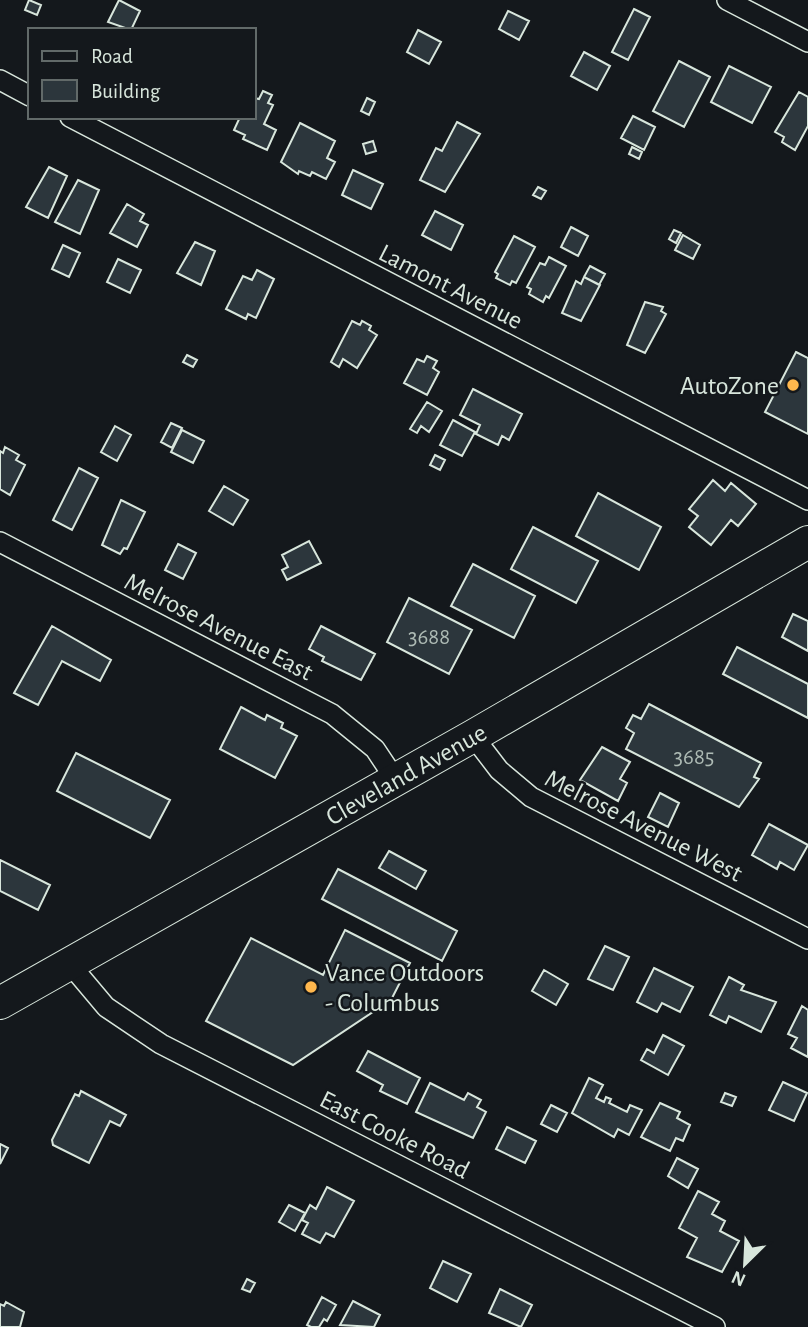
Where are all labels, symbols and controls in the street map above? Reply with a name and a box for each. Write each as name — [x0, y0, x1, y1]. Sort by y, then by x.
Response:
legend — [28, 28, 256, 119]
text: Road — [91, 46, 133, 67]
text: Building — [91, 81, 161, 102]
street label: Lamont Avenue — [374, 240, 527, 334]
place label: AutoZone — [680, 373, 779, 399]
marker: AutoZone — [785, 377, 801, 393]
street label: Melrose Avenue East — [120, 568, 317, 686]
house number: 3688 — [408, 626, 450, 649]
street label: Cleveland Avenue — [322, 719, 491, 830]
house number: 3685 — [674, 746, 714, 769]
street label: Melrose Avenue West — [541, 765, 746, 887]
place label: Vance Outdoors - Columbus — [325, 960, 484, 1016]
marker: Vance Outdoors - Columbus — [303, 979, 319, 995]
street label: East Cooke Road — [315, 1086, 474, 1184]
north arrow — [710, 1229, 780, 1299]
text: N — [729, 1267, 749, 1290]

